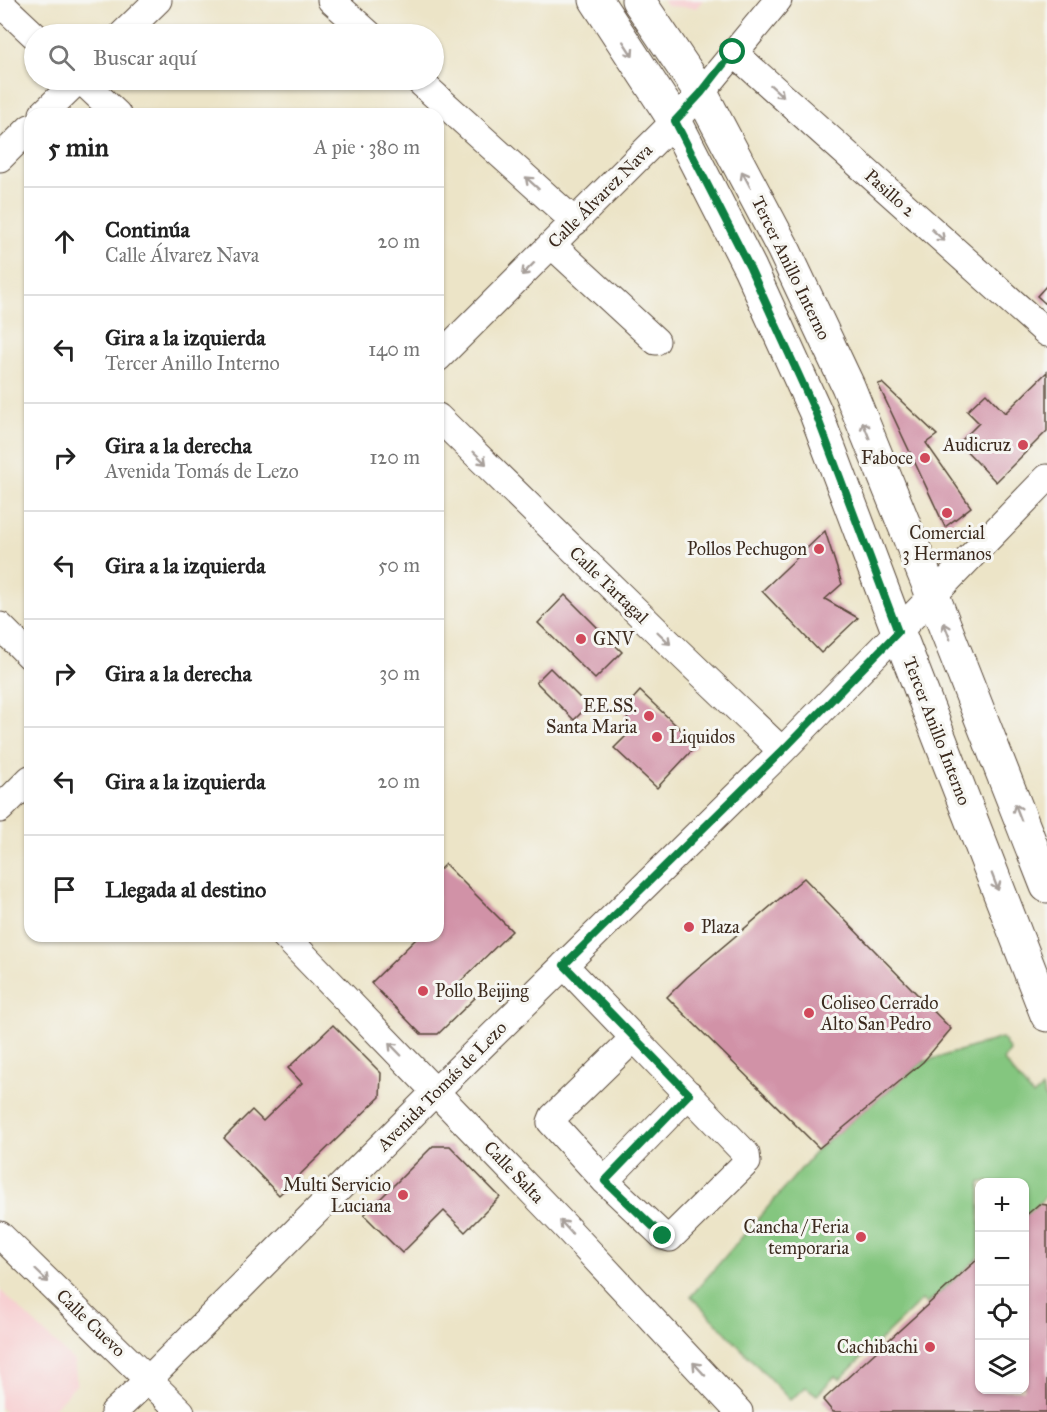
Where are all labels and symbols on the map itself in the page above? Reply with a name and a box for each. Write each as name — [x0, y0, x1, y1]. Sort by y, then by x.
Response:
route start — [719, 38, 745, 64]
one-way arrow — [622, 40, 634, 57]
one-way arrow — [769, 84, 784, 98]
street label: Calle Álvarez Nava — [542, 137, 657, 253]
street label: Pasillo 2 — [860, 165, 920, 222]
one-way arrow — [740, 170, 751, 188]
one-way arrow — [524, 176, 539, 190]
street label: Tercer Anillo Interno — [747, 193, 835, 343]
one-way arrow — [930, 228, 945, 242]
one-way arrow — [520, 262, 535, 276]
one-way arrow — [860, 422, 871, 440]
place label: Audicruz — [942, 434, 1011, 456]
marker: Audicruz — [1016, 438, 1030, 452]
place label: Faboce — [861, 447, 913, 469]
one-way arrow — [472, 451, 487, 465]
marker: Faboce — [918, 451, 932, 465]
marker: Comercial 3 Hermanos — [940, 506, 954, 520]
place label: Comercial 3 Hermanos — [903, 522, 991, 565]
place label: Pollos Pechugon — [687, 538, 807, 561]
street label: Calle Tartagal — [564, 542, 653, 629]
marker: Pollos Pechugon — [812, 542, 826, 556]
one-way arrow — [940, 622, 951, 641]
place label: GNV — [593, 628, 635, 650]
one-way arrow — [657, 631, 672, 646]
marker: GNV — [574, 632, 588, 646]
street label: Tercer Anillo Interno — [899, 654, 975, 808]
place label: EE.SS. Santa Maria — [546, 695, 637, 738]
marker: EE.SS. Santa Maria — [642, 709, 656, 723]
place label: Liquidos — [669, 726, 735, 749]
marker: Liquidos — [650, 730, 664, 744]
one-way arrow — [1012, 804, 1023, 822]
one-way arrow — [991, 872, 1002, 890]
place label: Plaza — [701, 916, 740, 938]
marker: Plaza — [682, 920, 696, 934]
place label: Pollo Beijing — [435, 980, 529, 1003]
marker: Pollo Beijing — [416, 984, 430, 998]
place label: Coliseo Cerrado Alto San Pedro — [820, 992, 938, 1035]
marker: Coliseo Cerrado Alto San Pedro — [802, 1006, 816, 1020]
street label: Avenida Tomás de Lezo — [372, 1017, 511, 1156]
one-way arrow — [388, 1041, 402, 1056]
street label: Calle Salta — [479, 1136, 549, 1208]
place label: Multi Servicio Luciana — [283, 1174, 391, 1217]
marker: Multi Servicio Luciana — [396, 1188, 410, 1202]
place label: Cancha / Feria temporaria — [743, 1216, 849, 1259]
one-way arrow — [559, 1220, 573, 1235]
route end — [649, 1222, 675, 1248]
marker: Cancha / Feria temporaria — [854, 1230, 868, 1244]
one-way arrow — [34, 1268, 49, 1283]
street label: Calle Cuevo — [52, 1285, 130, 1361]
place label: Cachibachi — [837, 1336, 918, 1358]
marker: Cachibachi — [923, 1340, 937, 1354]
one-way arrow — [692, 1362, 706, 1377]

